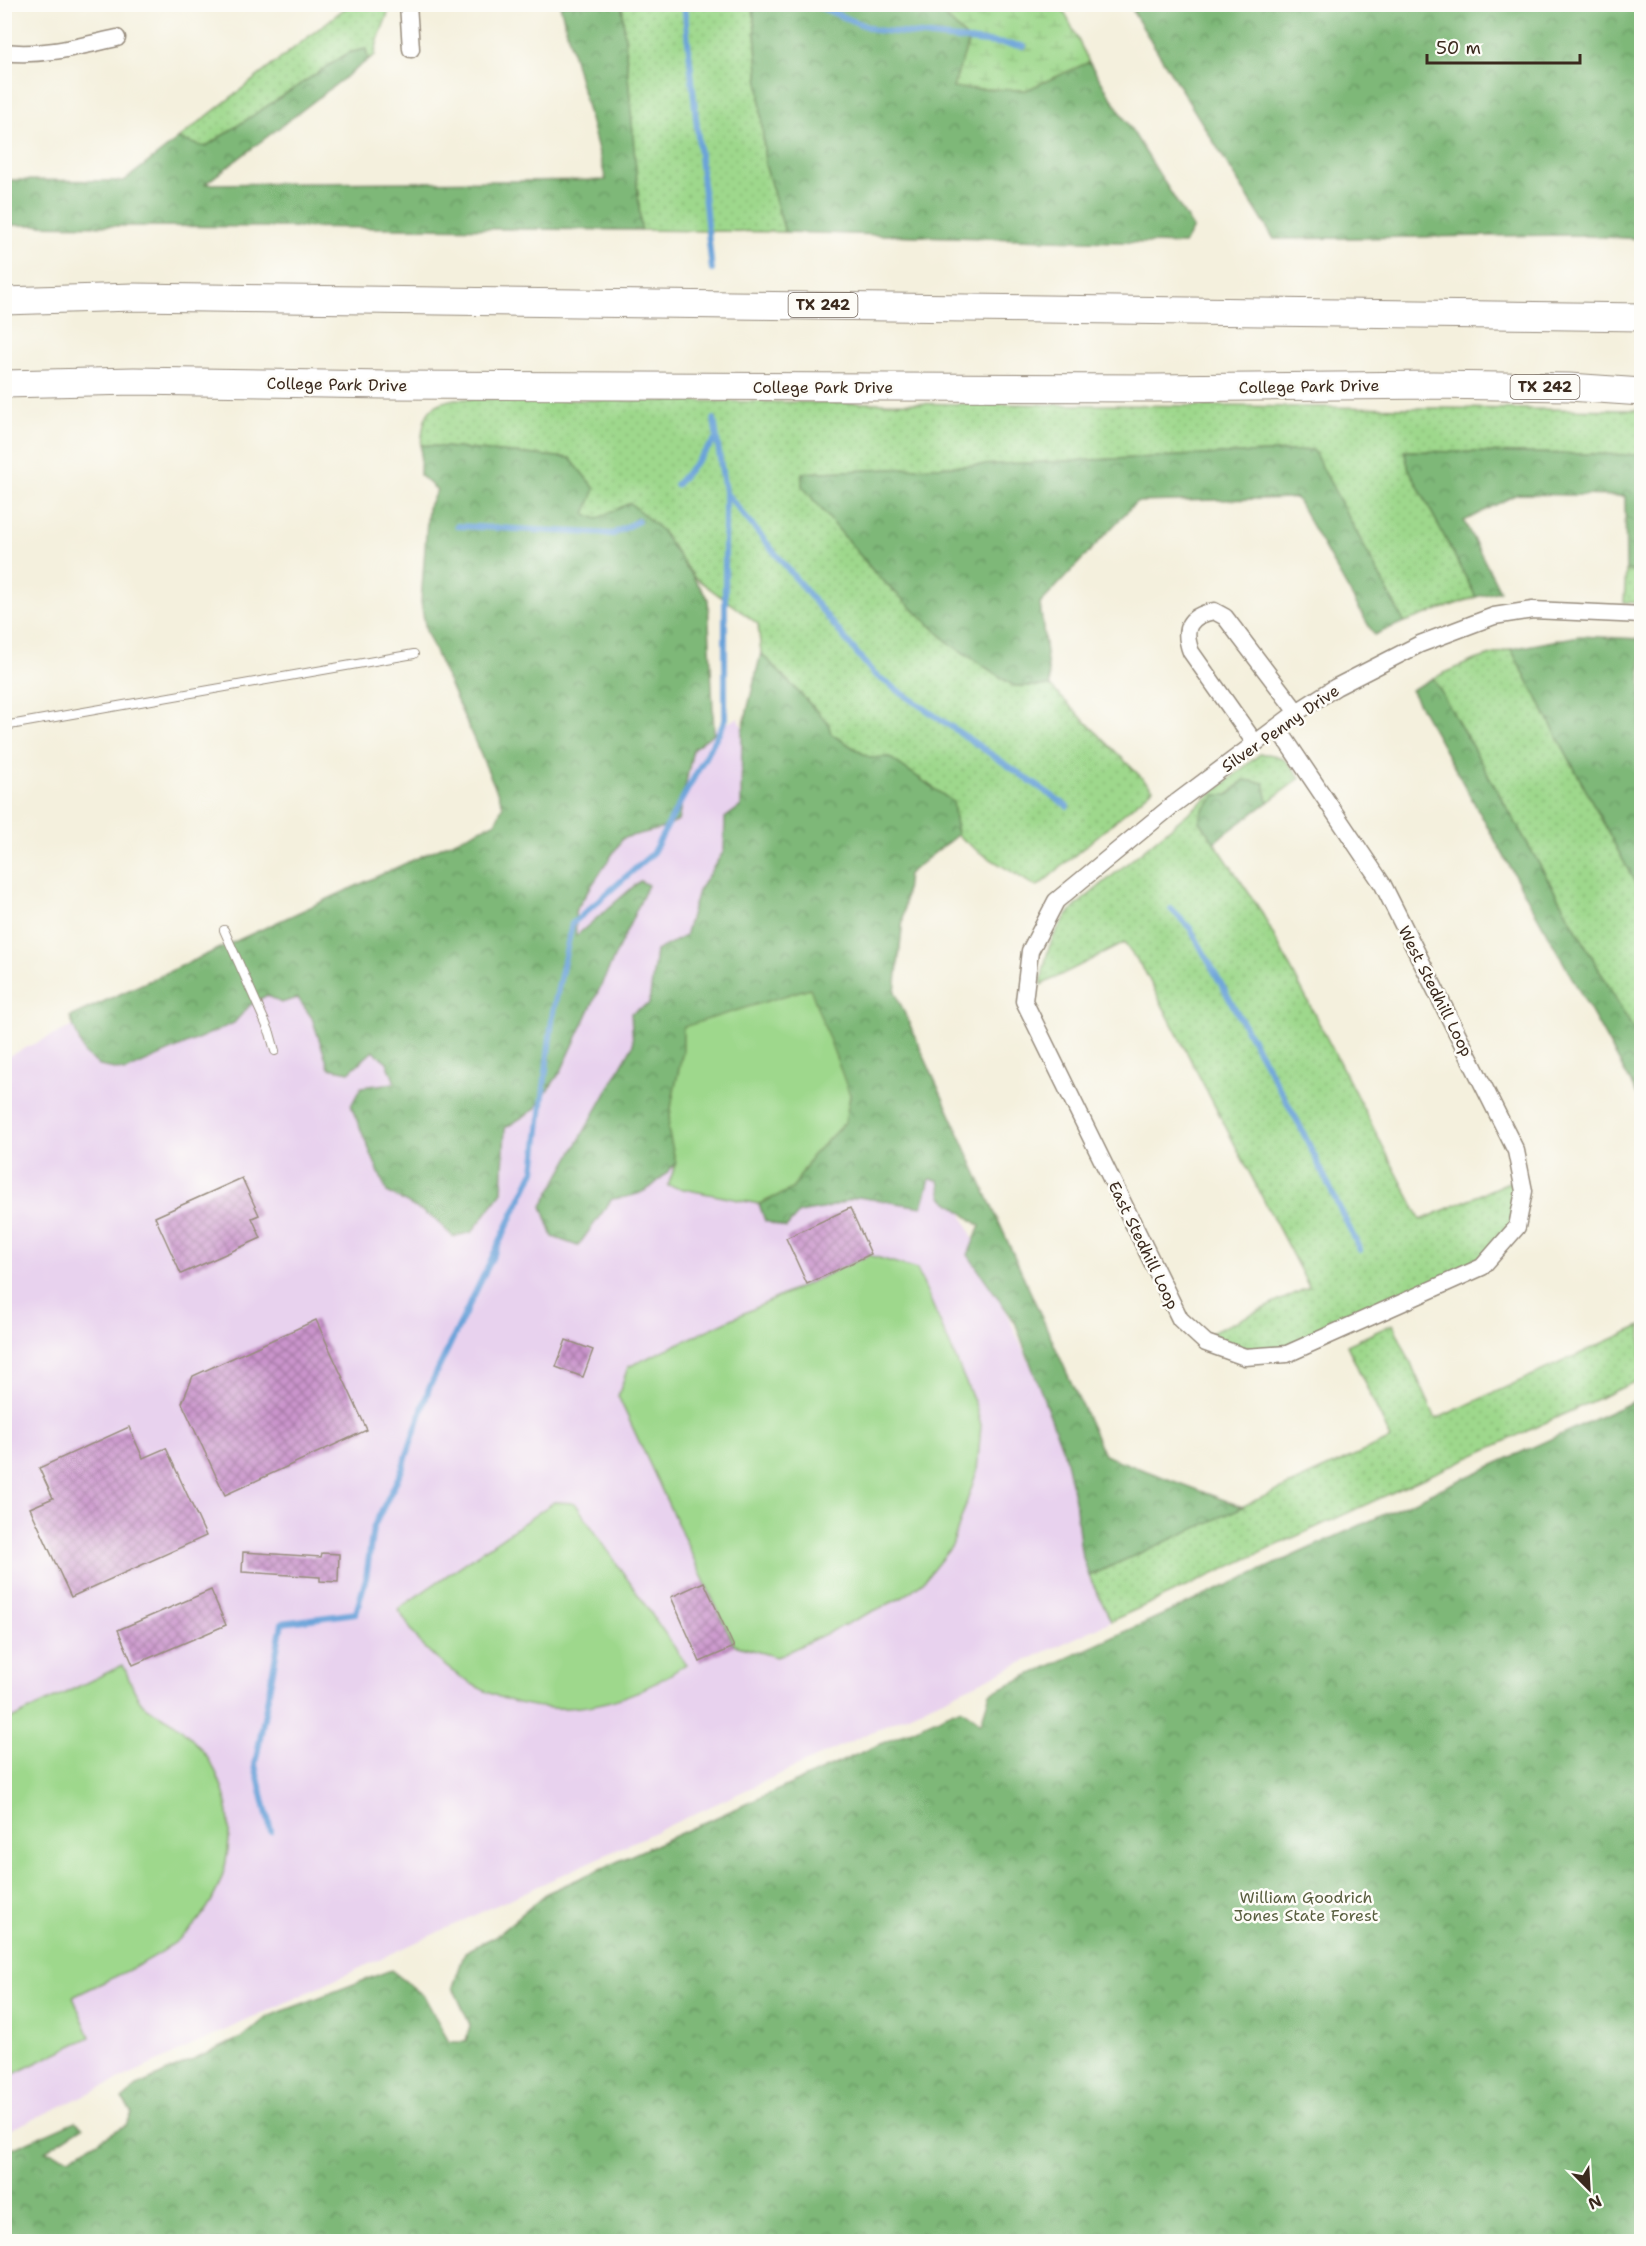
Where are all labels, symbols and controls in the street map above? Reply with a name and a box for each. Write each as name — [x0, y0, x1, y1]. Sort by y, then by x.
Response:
scale bar — [1427, 27, 1580, 65]
text: 50 m — [1436, 36, 1481, 60]
road number: TX 242 — [788, 293, 858, 317]
street label: College Park Drive — [266, 373, 408, 396]
street label: College Park Drive — [1238, 375, 1380, 398]
road number: TX 242 — [1510, 375, 1580, 399]
street label: College Park Drive — [753, 377, 893, 398]
street label: Silver Penny Drive — [1217, 680, 1343, 777]
street label: West Stedhill Loop — [1394, 922, 1478, 1060]
street label: East Stedhill Loop — [1103, 1178, 1184, 1313]
park label: William Goodrich Jones State Forest — [1233, 1887, 1379, 1926]
north arrow — [1559, 2159, 1619, 2219]
text: N — [1585, 2190, 1605, 2214]

